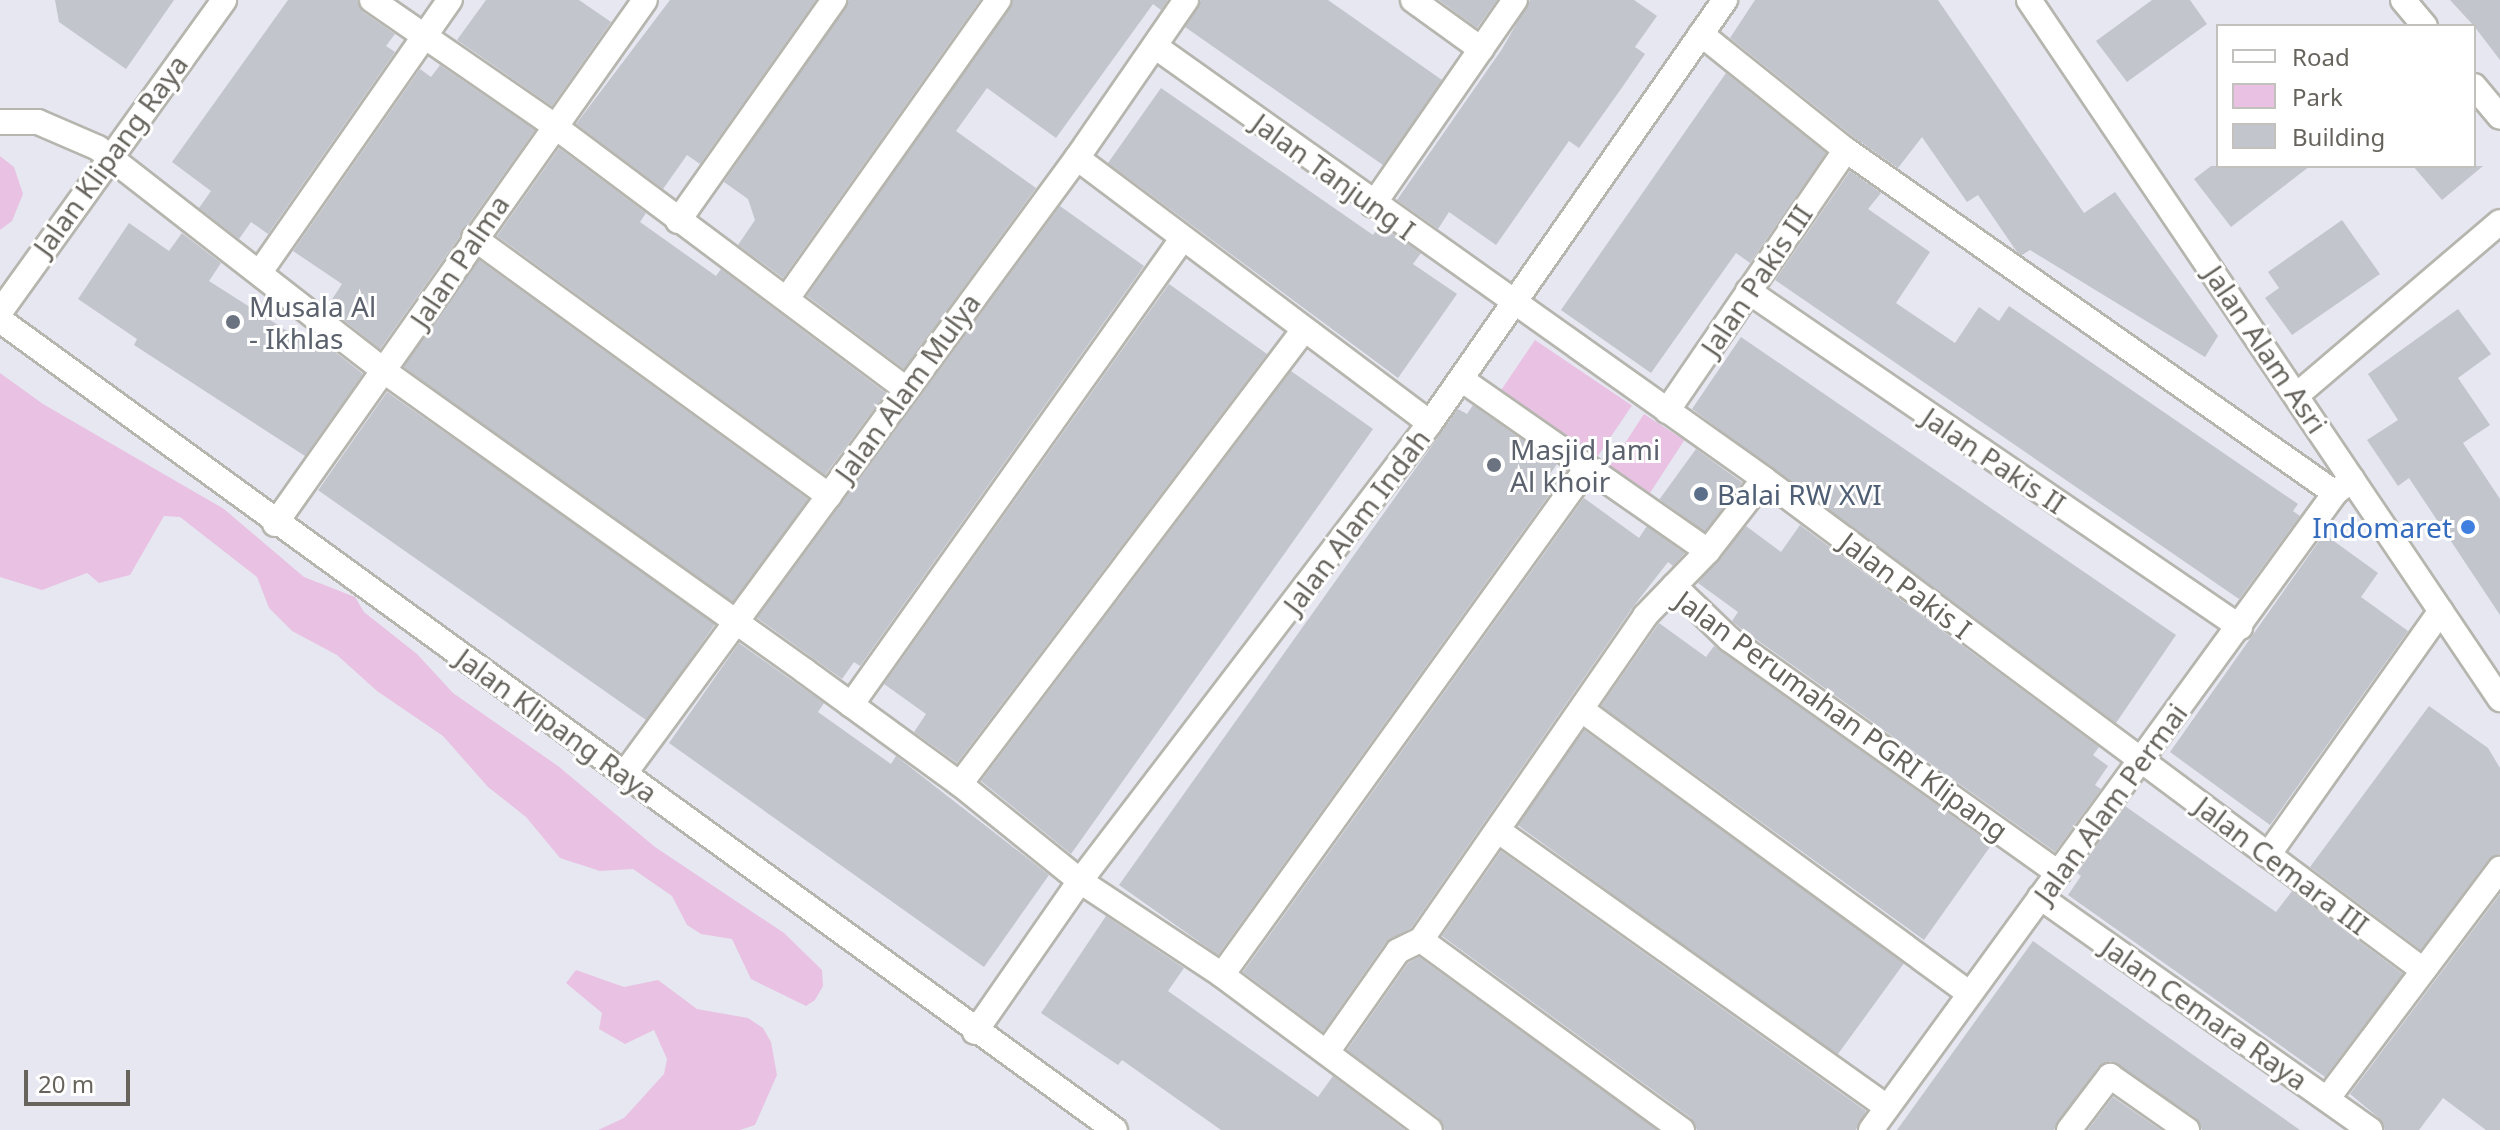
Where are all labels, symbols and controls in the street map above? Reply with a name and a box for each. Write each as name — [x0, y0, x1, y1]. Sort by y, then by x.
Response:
legend — [2216, 24, 2476, 168]
text: Road — [2292, 40, 2350, 73]
street label: Jalan Klipang Raya — [26, 48, 194, 262]
text: Park — [2292, 80, 2343, 113]
street label: Jalan Tanjung I — [1246, 106, 1422, 246]
text: Building — [2292, 120, 2385, 153]
street label: Jalan Palma — [402, 188, 516, 334]
street label: Jalan Pakis III — [1693, 198, 1819, 362]
street label: Jalan Alam Asri — [2197, 259, 2335, 439]
street label: Jalan Alam Mulya — [827, 286, 987, 488]
place label: Musala Al - Ikhlas — [249, 289, 376, 355]
marker: Musala Al - Ikhlas — [224, 313, 242, 331]
street label: Jalan Pakis II — [1916, 400, 2072, 520]
street label: Jalan Alam Indah — [1276, 422, 1436, 620]
place label: Masjid Jami Al khoir — [1510, 432, 1660, 498]
marker: Masjid Jami Al khoir — [1485, 456, 1503, 474]
place label: Balai RW XVI — [1717, 477, 1882, 511]
marker: Balai RW XVI — [1692, 485, 1710, 503]
place label: Indomaret — [2312, 510, 2452, 544]
marker: Indomaret — [2459, 518, 2477, 536]
street label: Jalan Pakis I — [1834, 525, 1978, 645]
street label: Jalan Perumahan PGRI Klipang — [1669, 583, 2015, 847]
street label: Jalan Klipang Raya — [450, 641, 664, 809]
street label: Jalan Alam Permai — [2026, 697, 2194, 909]
street label: Jalan Cemara III — [2189, 789, 2375, 941]
street label: Jalan Cemara Raya — [2096, 929, 2314, 1097]
scale bar — [28, 1054, 134, 1104]
text: 20 m — [38, 1067, 94, 1100]

